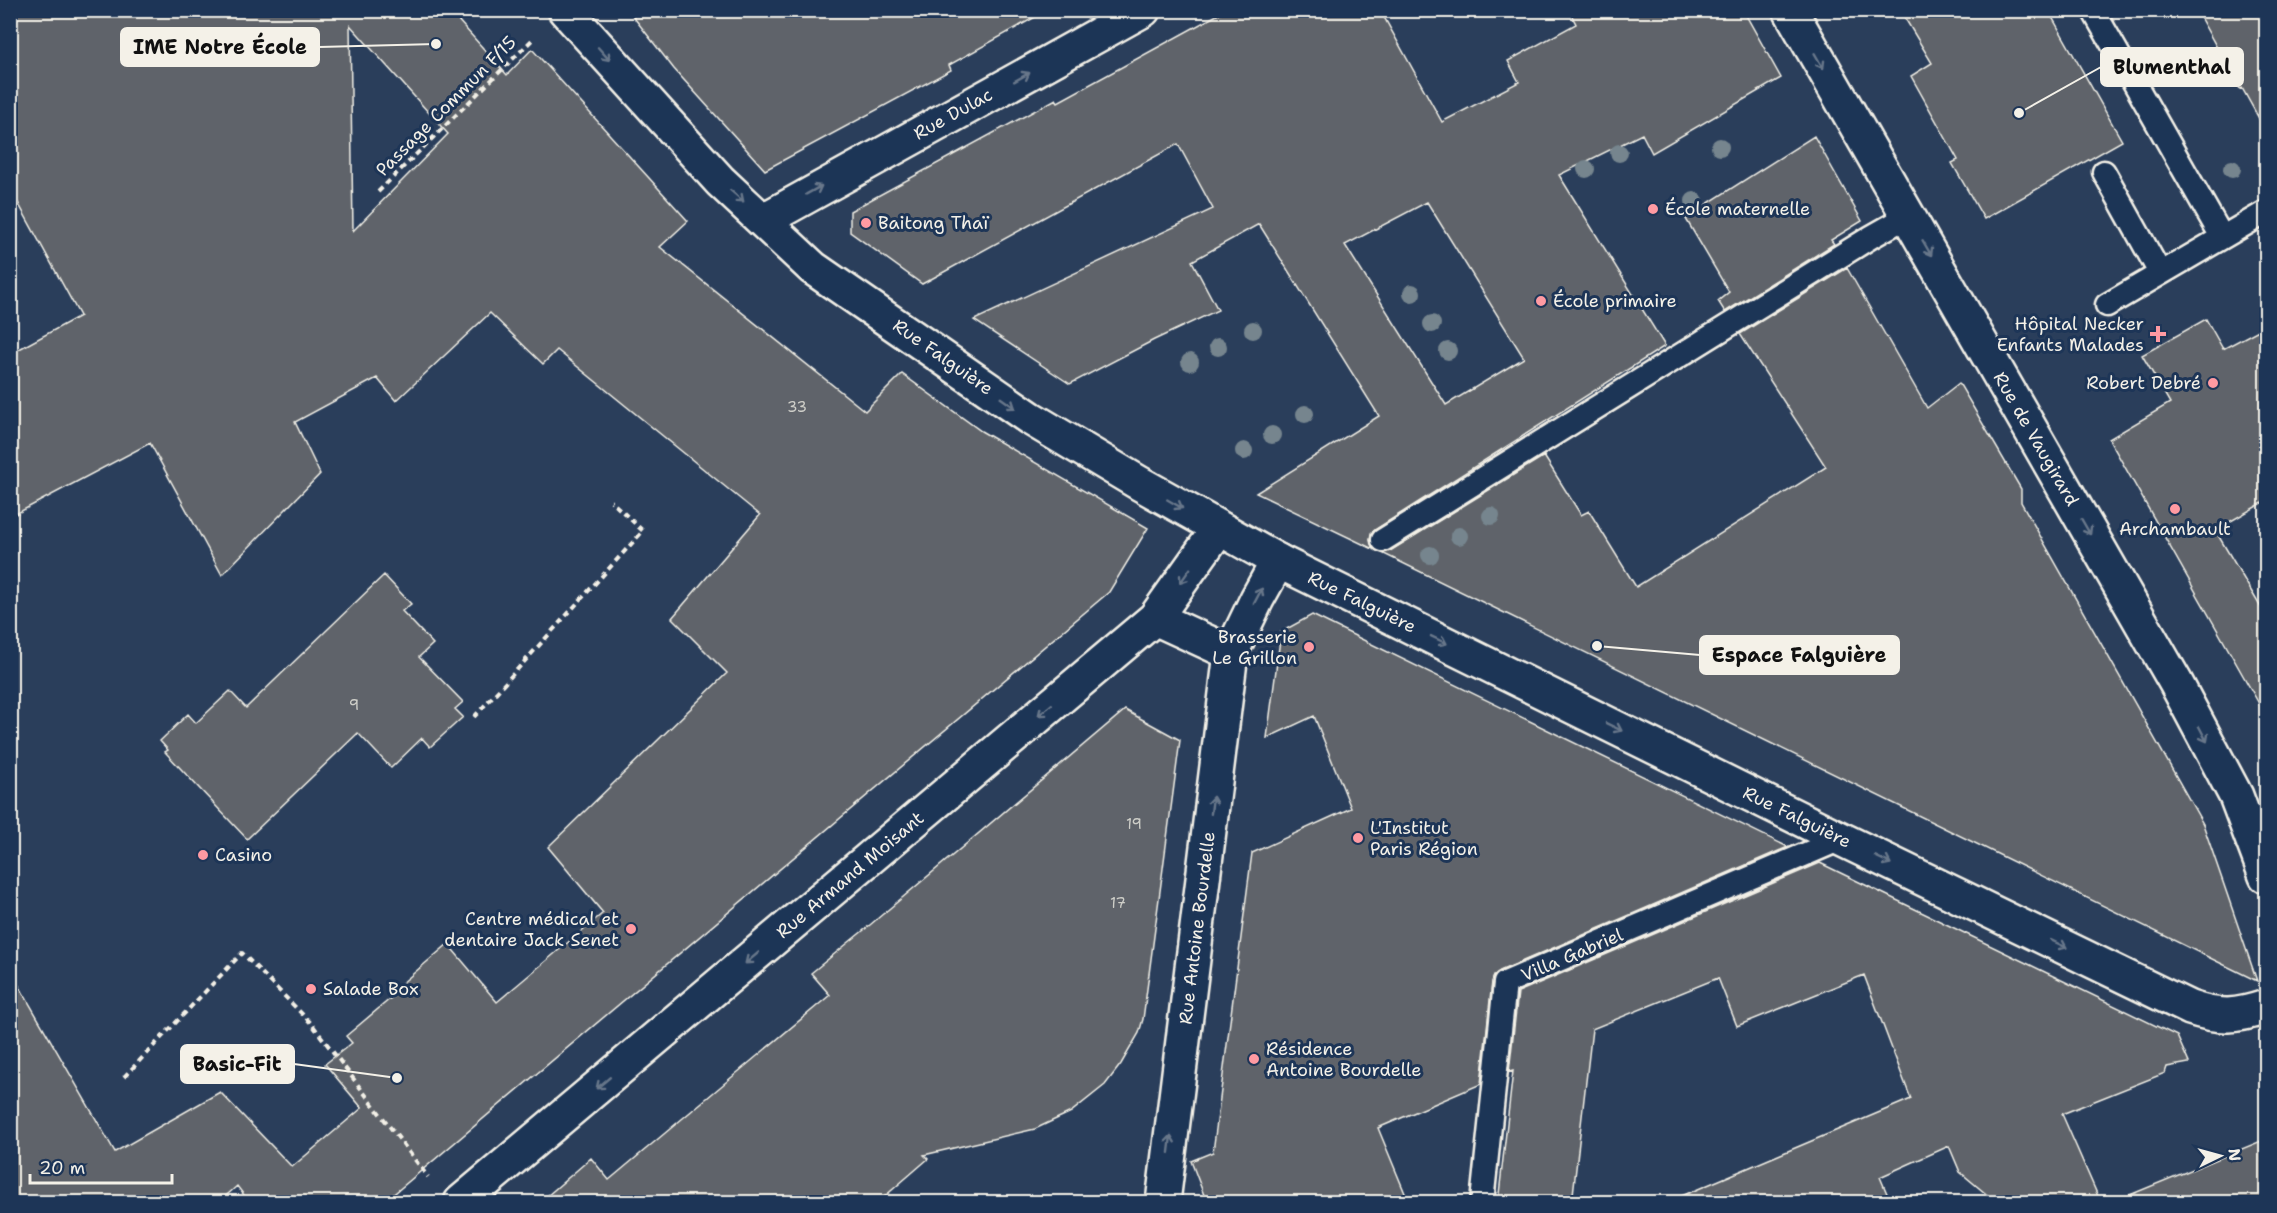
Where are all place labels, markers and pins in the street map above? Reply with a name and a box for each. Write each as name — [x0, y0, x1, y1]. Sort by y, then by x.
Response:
callout: IME Notre École — [121, 28, 319, 66]
callout: Blumenthal — [2101, 48, 2243, 86]
place label: École maternelle — [1665, 197, 1810, 221]
marker: École maternelle — [1646, 202, 1660, 216]
place label: Baitong Thaï — [878, 211, 989, 235]
marker: Baitong Thaï — [859, 216, 873, 230]
place label: École primaire — [1553, 289, 1677, 313]
marker: École primaire — [1534, 294, 1548, 308]
place label: Hôpital Necker Enfants Malades — [1997, 312, 2144, 357]
marker: Hôpital Necker Enfants Malades — [2149, 325, 2167, 343]
place label: Robert Debré — [2086, 371, 2201, 395]
marker: Robert Debré — [2206, 376, 2220, 390]
marker: Archambault — [2168, 502, 2182, 516]
place label: Archambault — [2119, 517, 2231, 541]
place label: Brasserie Le Grillon — [1212, 625, 1297, 670]
callout: Espace Falguière — [1700, 636, 1899, 674]
marker: Brasserie Le Grillon — [1302, 640, 1316, 654]
place label: L'Institut Paris Région — [1370, 816, 1478, 861]
marker: L'Institut Paris Région — [1351, 831, 1365, 845]
place label: Casino — [215, 843, 272, 867]
marker: Casino — [196, 848, 210, 862]
place label: Centre médical et dentaire Jack Senet — [444, 907, 619, 952]
marker: Centre médical et dentaire Jack Senet — [624, 922, 638, 936]
place label: Salade Box — [323, 977, 419, 1001]
marker: Salade Box — [304, 982, 318, 996]
place label: Résidence Antoine Bourdelle — [1266, 1037, 1422, 1082]
callout: Basic-Fit — [181, 1045, 294, 1083]
marker: Résidence Antoine Bourdelle — [1247, 1052, 1261, 1066]

